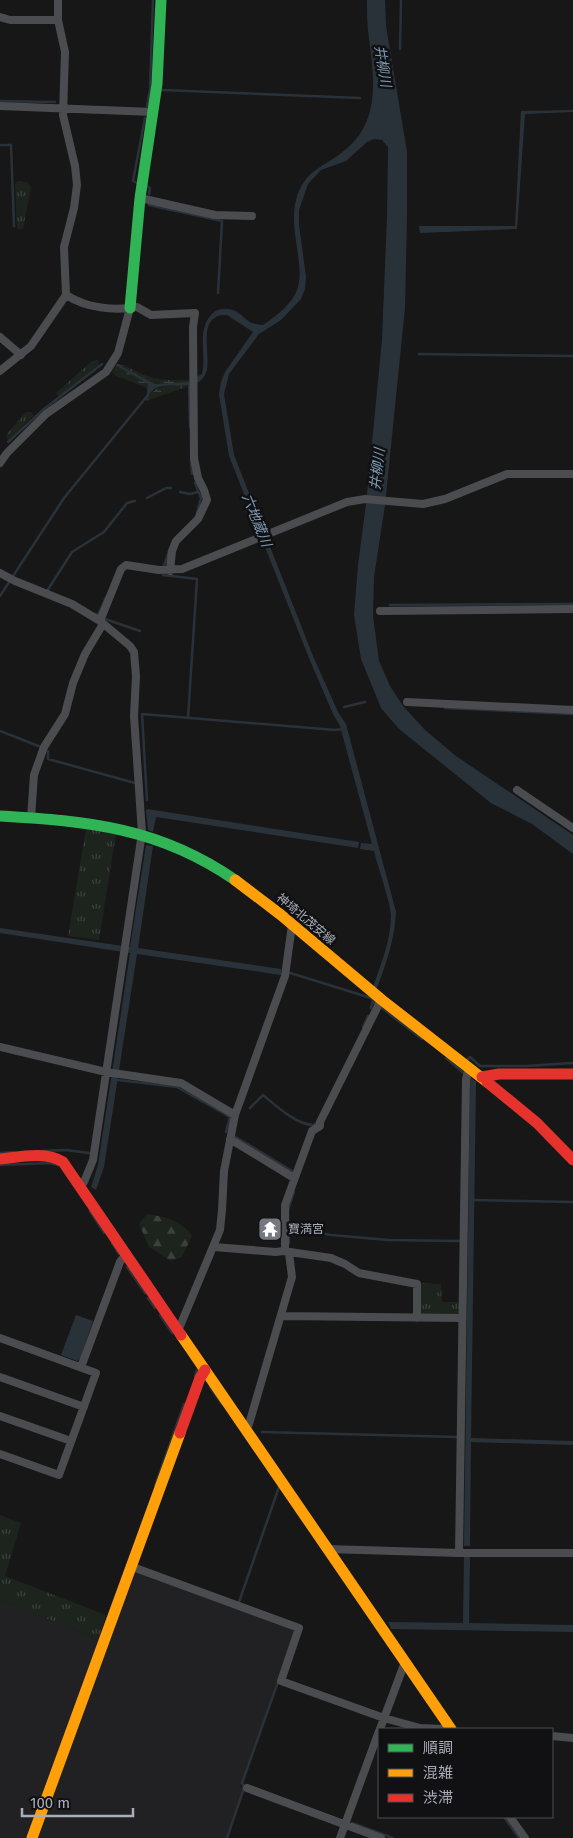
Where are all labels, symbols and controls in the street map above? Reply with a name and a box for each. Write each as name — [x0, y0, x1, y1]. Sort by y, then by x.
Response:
water label: 井柳川 — [371, 44, 394, 90]
water label: 井柳川 — [367, 445, 389, 491]
water label: 六地蔵川 — [238, 491, 276, 551]
street label: 神埼北茂安線 — [274, 890, 338, 948]
temple icon: 寶満宮 — [257, 1216, 283, 1242]
place label: 寶満宮 — [288, 1222, 324, 1236]
legend — [378, 1728, 553, 1818]
text: 順調 — [423, 1739, 453, 1757]
text: 混雑 — [423, 1764, 453, 1782]
scale bar — [22, 1786, 134, 1818]
text: 渋滞 — [423, 1789, 453, 1807]
text: 100 m — [30, 1794, 70, 1812]

